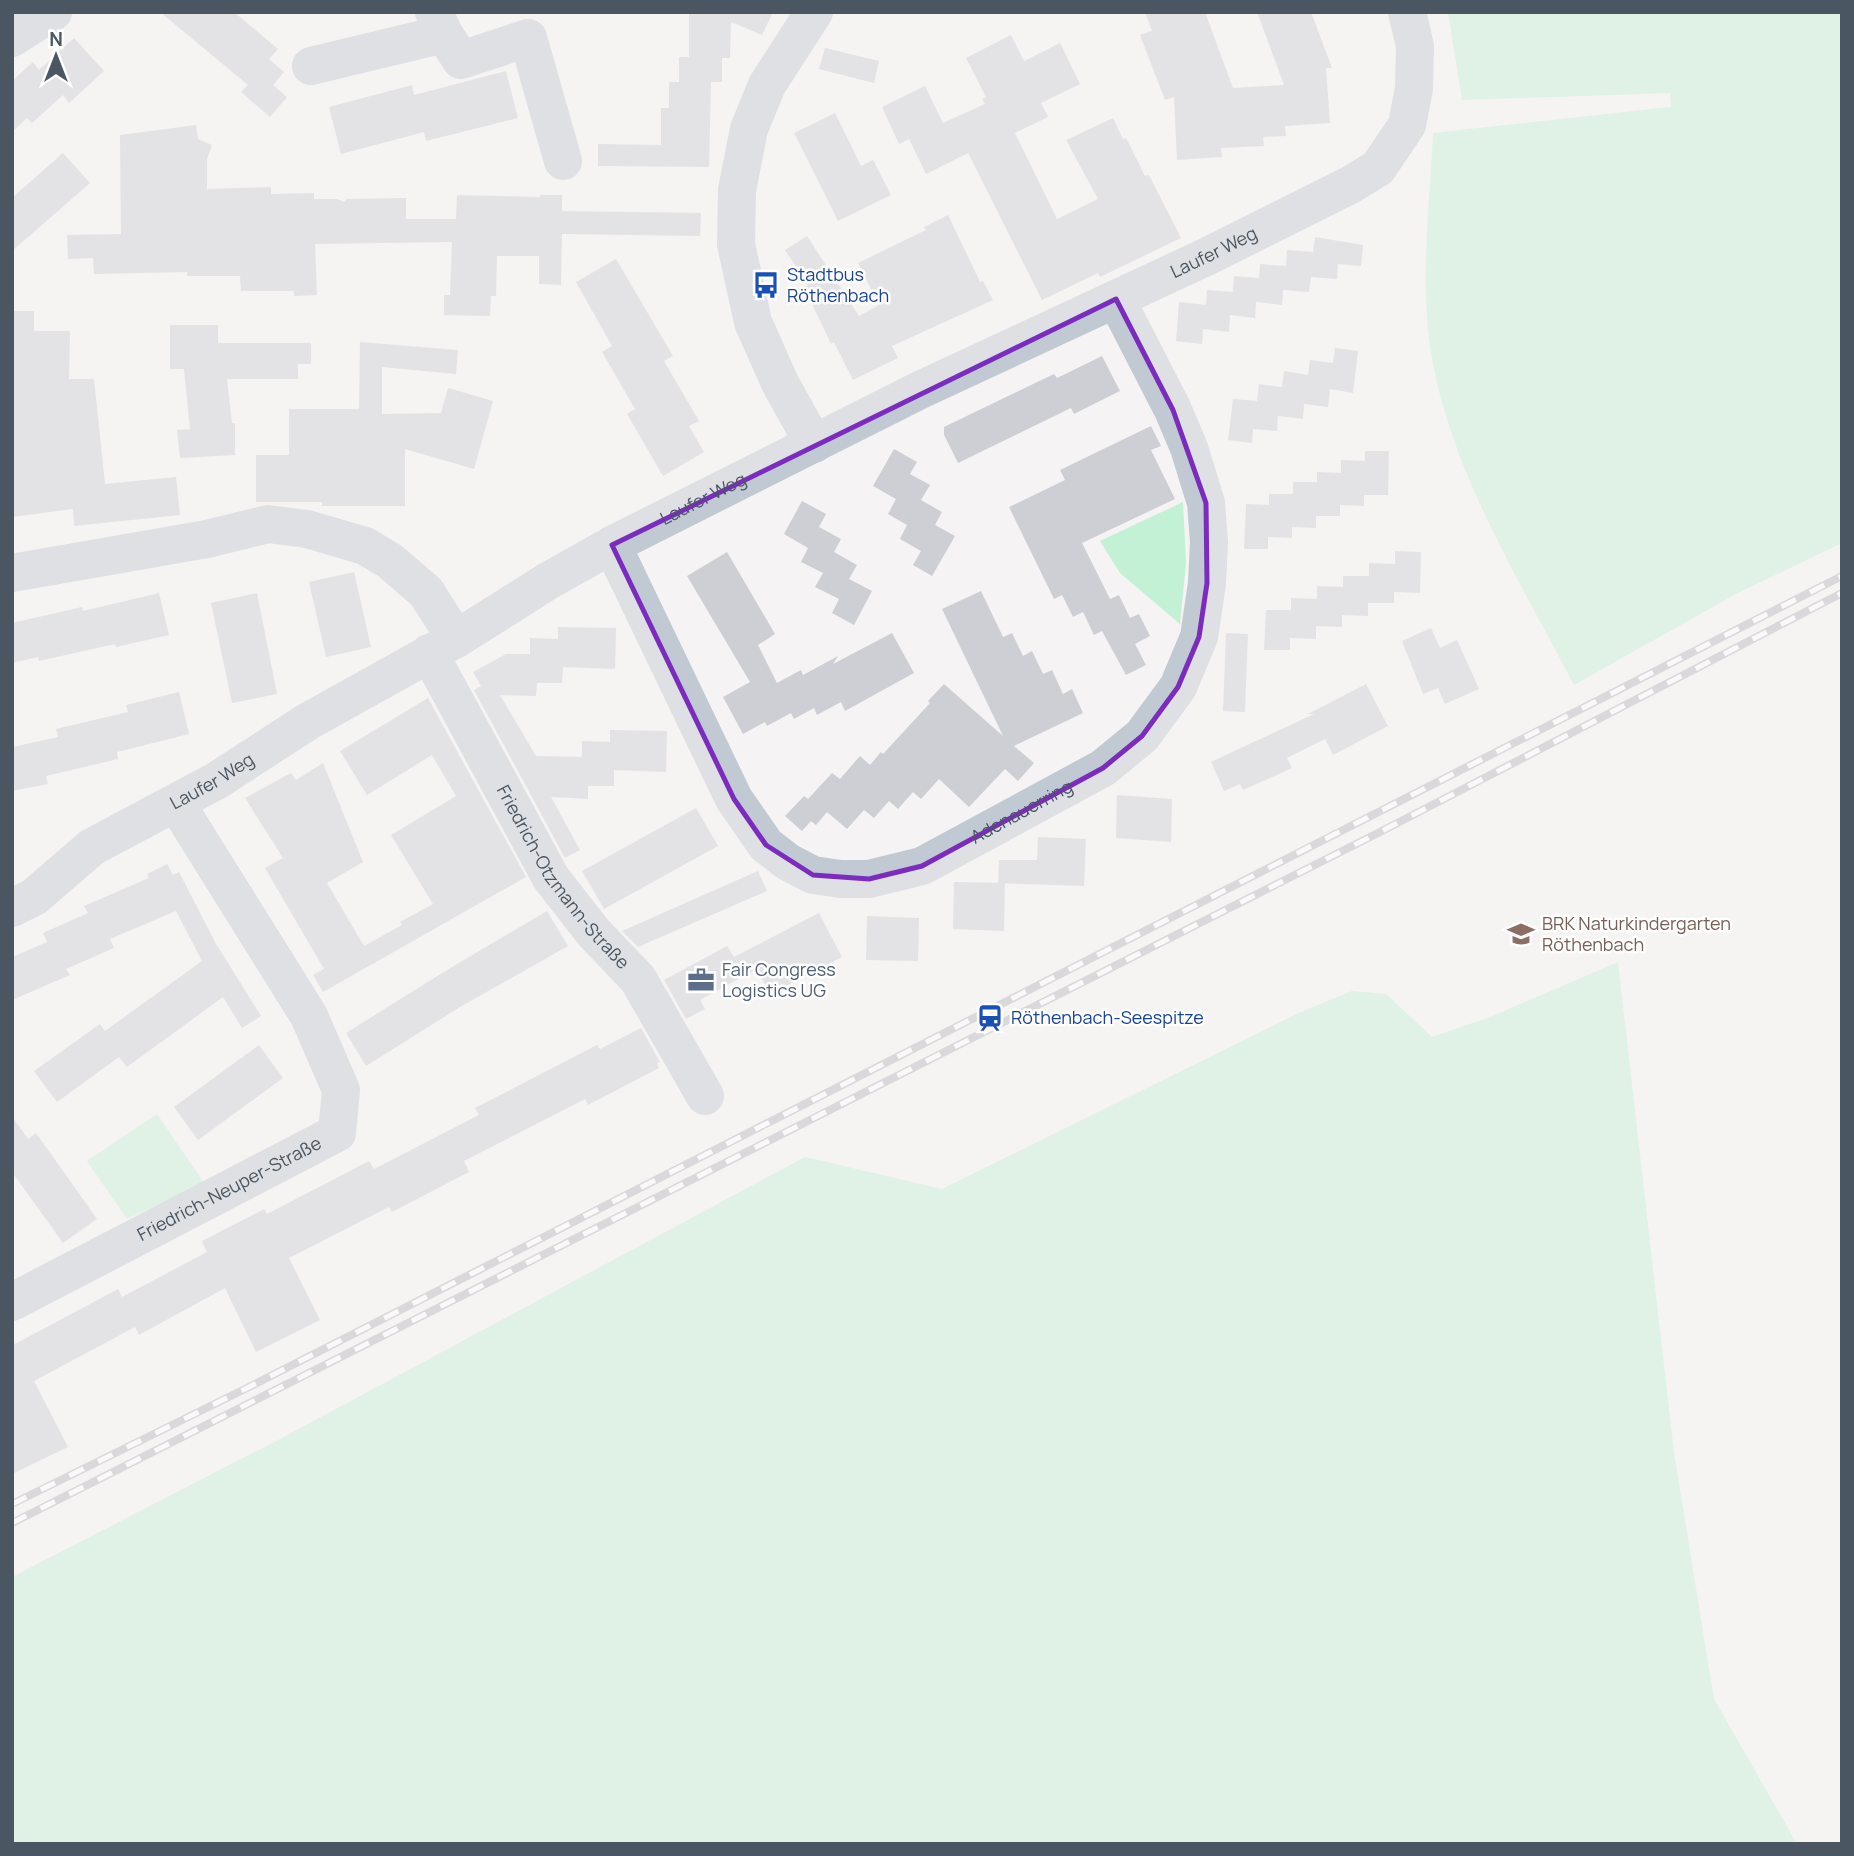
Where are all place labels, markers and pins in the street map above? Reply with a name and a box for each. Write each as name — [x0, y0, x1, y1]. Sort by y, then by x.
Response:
place label: Stadtbus Röthenbach — [787, 262, 889, 307]
bus stop icon: Stadtbus Röthenbach — [751, 270, 781, 300]
place label: BRK Naturkindergarten Röthenbach — [1542, 911, 1731, 956]
school or university icon: BRK Naturkindergarten Röthenbach — [1506, 919, 1536, 949]
place label: Fair Congress Logistics UG — [722, 957, 836, 1002]
office icon: Fair Congress Logistics UG — [686, 965, 716, 995]
station icon: Röthenbach-Seespitze — [975, 1003, 1005, 1033]
place label: Röthenbach-Seespitze — [1011, 1005, 1204, 1029]

